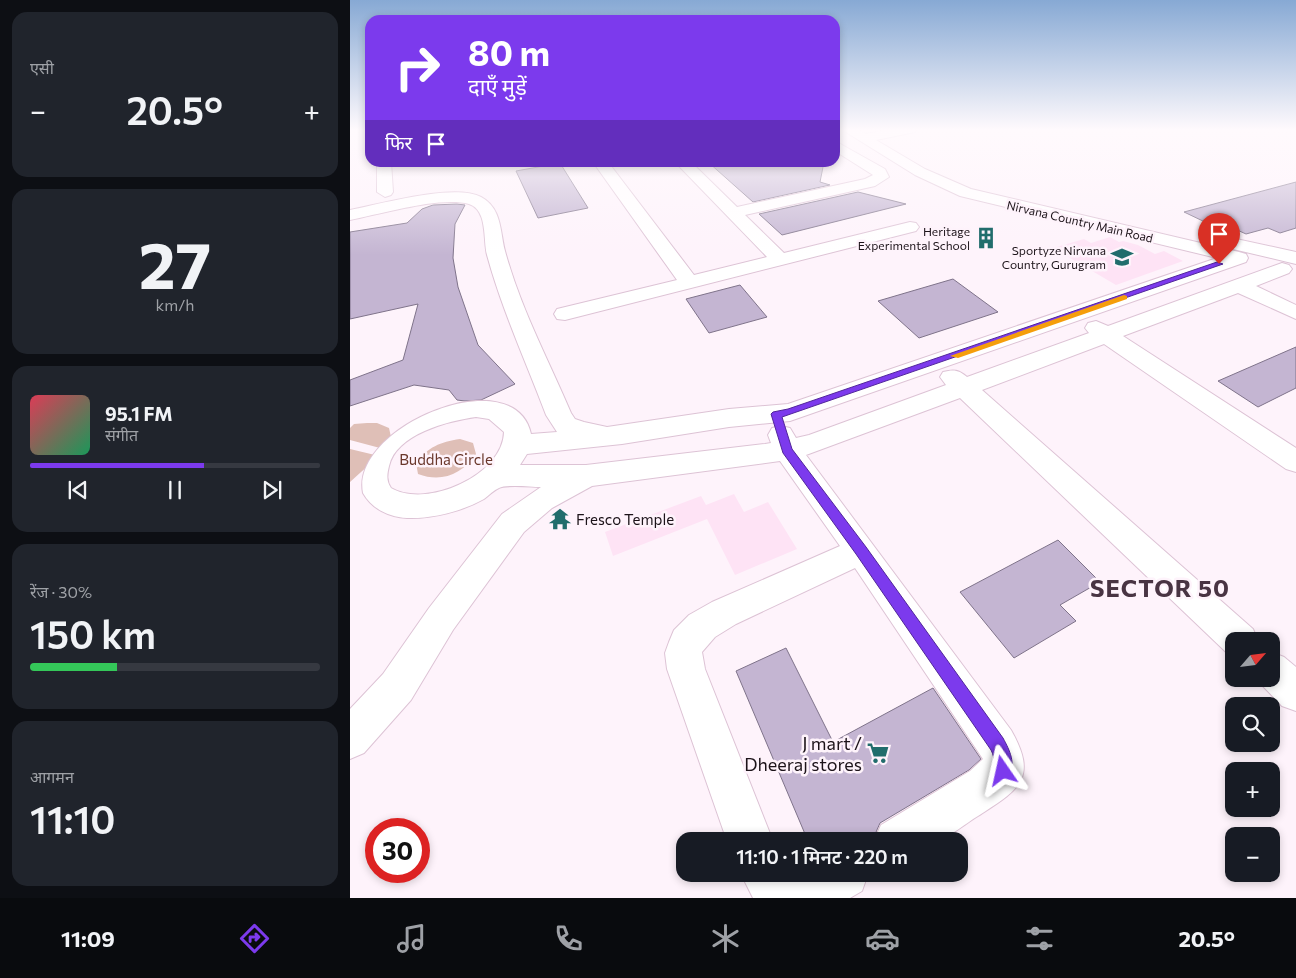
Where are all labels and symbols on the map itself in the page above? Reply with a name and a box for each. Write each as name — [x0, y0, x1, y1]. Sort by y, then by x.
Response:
street label: Nirvana Country Main Road — [1005, 197, 1155, 245]
pin — [1198, 213, 1240, 264]
place label: Heritage Experimental School — [858, 224, 970, 252]
building icon: Heritage Experimental School — [973, 225, 999, 251]
place label: Sportyze Nirvana Country, Gurugram — [1002, 243, 1106, 271]
school or university icon: Sportyze Nirvana Country, Gurugram — [1109, 244, 1135, 270]
park label: Buddha Circle — [399, 450, 493, 468]
temple icon: Fresco Temple — [547, 506, 573, 532]
place label: Fresco Temple — [576, 510, 674, 528]
district label: SECTOR 50 — [1090, 573, 1230, 602]
north arrow — [1225, 632, 1280, 688]
place label: J mart / Dheeraj stores — [744, 732, 862, 775]
supermarket icon: J mart / Dheeraj stores — [865, 740, 891, 766]
position arrow — [976, 744, 1028, 796]
speed limit sign: 30 — [365, 818, 430, 883]

